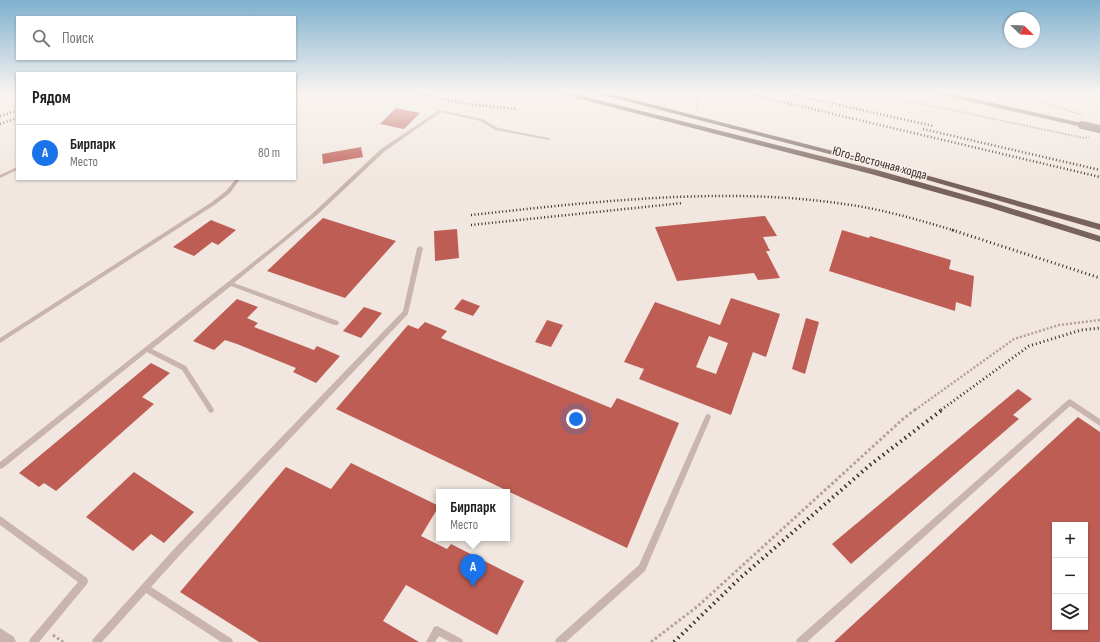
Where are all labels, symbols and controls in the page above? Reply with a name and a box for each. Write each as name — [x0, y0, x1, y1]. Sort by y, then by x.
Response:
north arrow — [1004, 12, 1040, 48]
search box — [16, 16, 296, 60]
icon: search — [30, 27, 52, 49]
text: Поиск — [62, 29, 94, 48]
text: Рядом — [32, 88, 71, 108]
text: Бирпарк — [70, 135, 116, 154]
street label: Юго-Восточная хорда — [831, 143, 929, 183]
text: A — [42, 145, 48, 161]
text: 80 m — [258, 145, 280, 161]
text: Место — [70, 154, 98, 170]
your location — [566, 409, 586, 429]
popup — [436, 489, 510, 541]
text: Бирпарк — [450, 498, 496, 517]
text: Место — [450, 517, 478, 533]
map controls — [1052, 522, 1088, 630]
button: + — [1052, 522, 1088, 558]
pin: A — [460, 554, 486, 587]
button: − — [1052, 558, 1088, 594]
button: layers — [1052, 594, 1088, 630]

